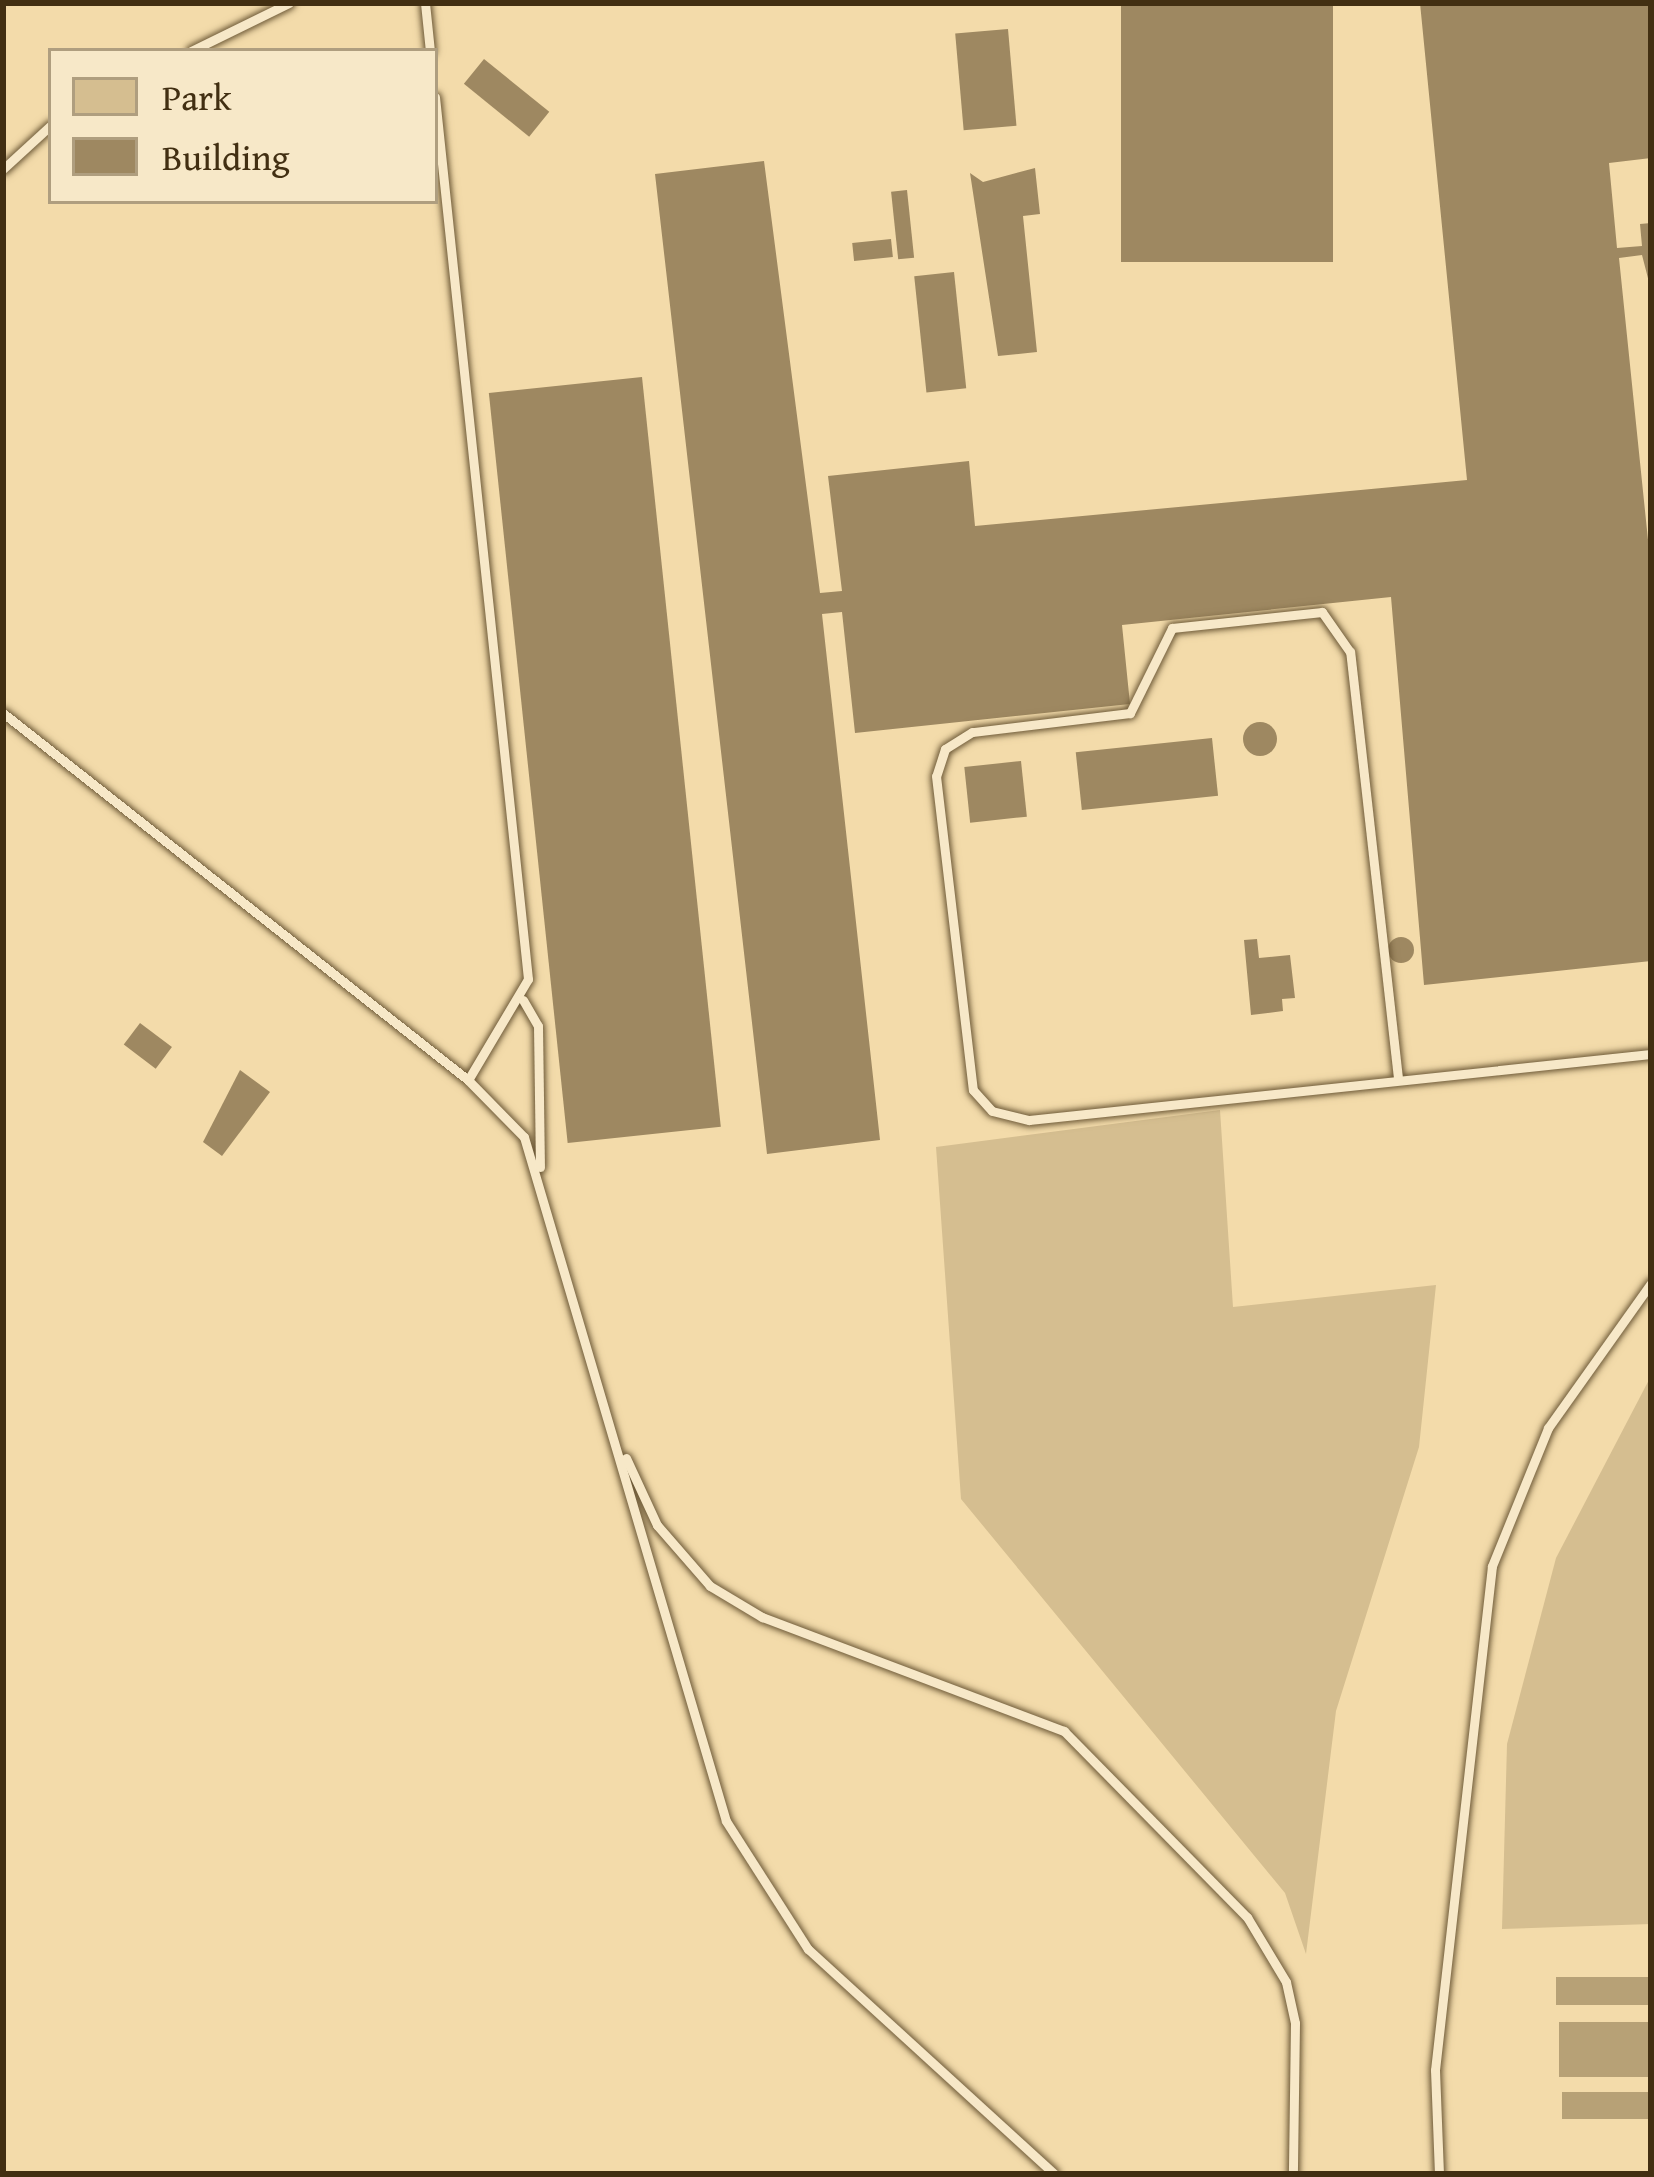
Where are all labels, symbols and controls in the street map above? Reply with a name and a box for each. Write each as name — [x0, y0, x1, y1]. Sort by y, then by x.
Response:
legend — [48, 48, 438, 204]
text: Park — [162, 70, 232, 123]
text: Building — [162, 130, 290, 183]

